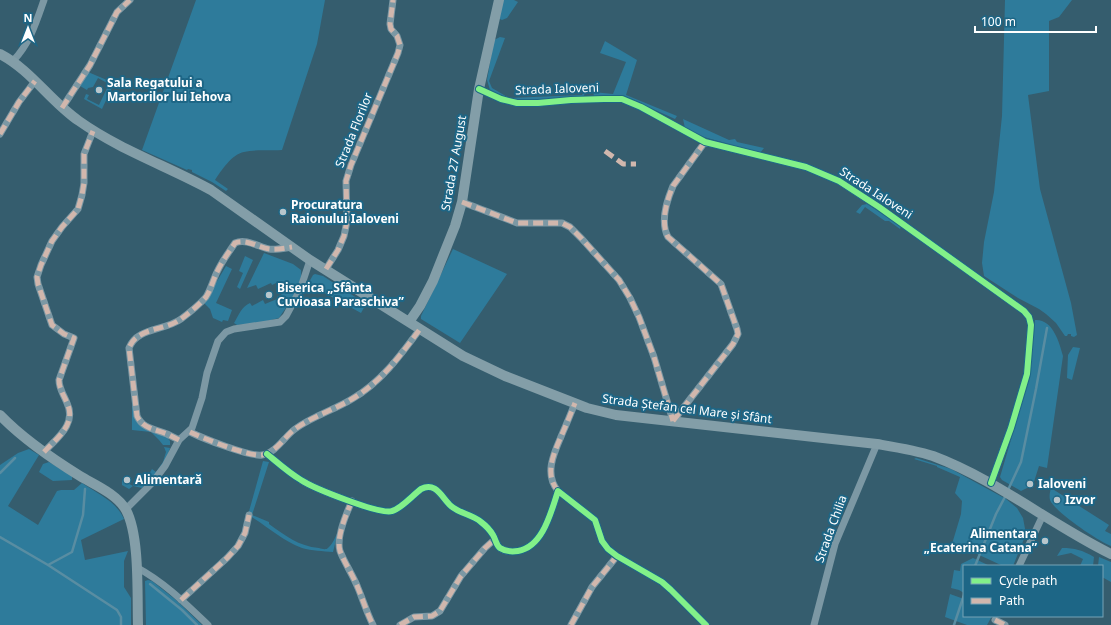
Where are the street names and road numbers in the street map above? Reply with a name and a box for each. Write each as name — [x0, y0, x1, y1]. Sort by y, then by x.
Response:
street label: Strada Ialoveni — [515, 79, 599, 98]
street label: Strada Florilor — [331, 90, 376, 170]
street label: Strada 27 August — [437, 113, 470, 212]
street label: Strada Ialoveni — [836, 163, 916, 223]
street label: Strada Ștefan cel Mare și Sfânt — [601, 390, 774, 427]
street label: Strada Chilia — [810, 493, 851, 565]

